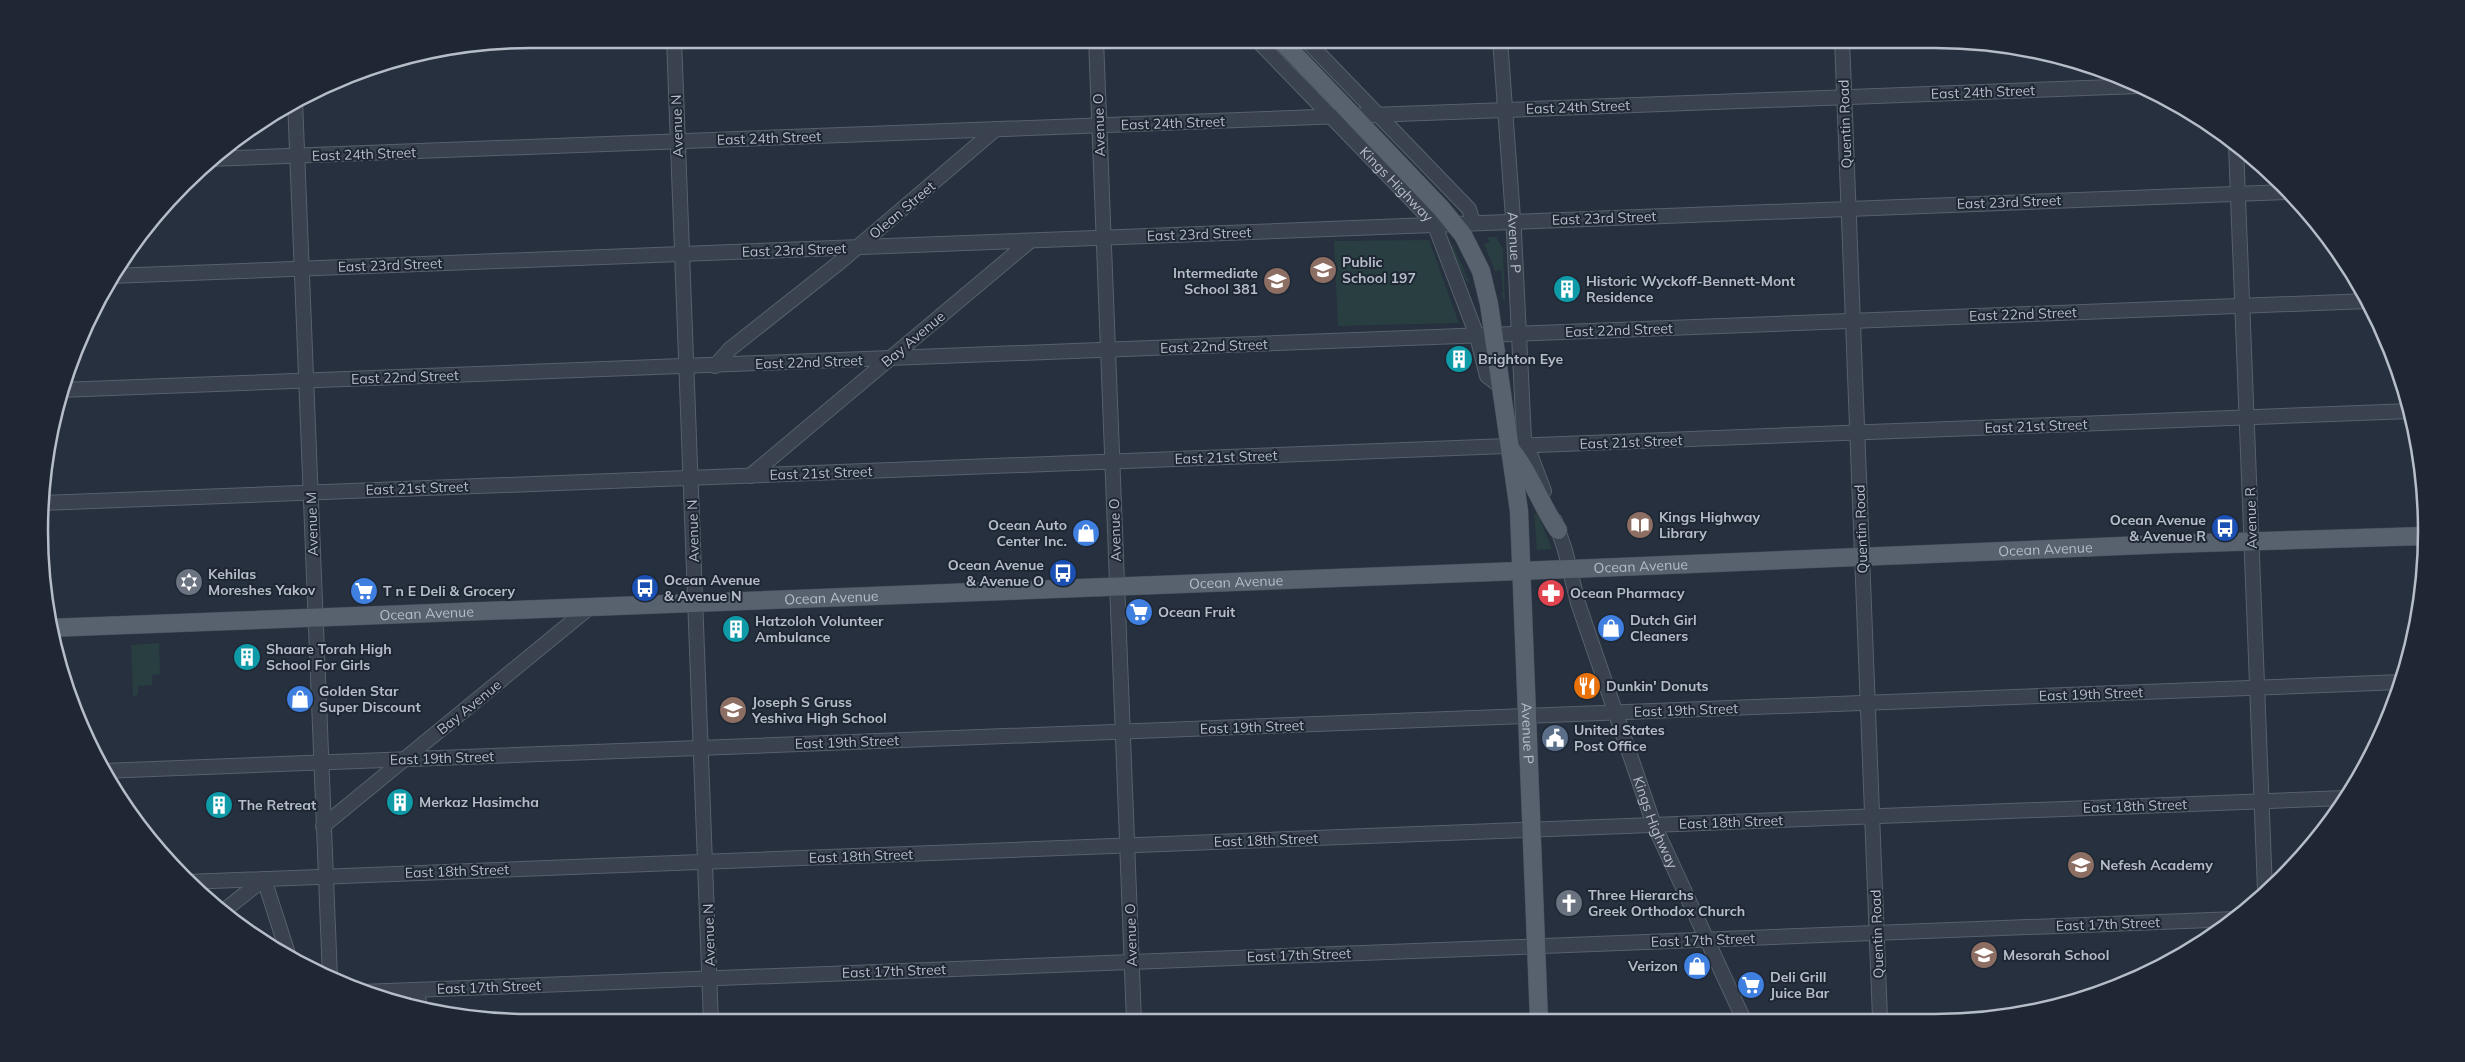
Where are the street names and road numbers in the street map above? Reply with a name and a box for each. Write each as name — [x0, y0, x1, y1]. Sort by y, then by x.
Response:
street label: Quentin Road — [1834, 79, 1856, 169]
street label: East 24th Street — [1931, 81, 2035, 103]
street label: Avenue O — [1089, 93, 1109, 157]
street label: Avenue N — [667, 94, 687, 158]
street label: East 24th Street — [1526, 96, 1630, 118]
street label: East 24th Street — [1121, 112, 1225, 134]
street label: East 24th Street — [717, 127, 821, 149]
street label: East 24th Street — [312, 143, 416, 165]
street label: Kings Highway — [1356, 143, 1437, 226]
street label: Olean Street — [865, 177, 939, 243]
street label: East 23rd Street — [1956, 191, 2062, 213]
street label: East 23rd Street — [1551, 207, 1657, 229]
street label: Avenue P — [1504, 211, 1525, 274]
street label: East 23rd Street — [1146, 223, 1252, 245]
street label: East 23rd Street — [741, 239, 847, 261]
street label: East 23rd Street — [337, 254, 443, 276]
street label: East 22nd Street — [1969, 303, 2077, 325]
street label: Bay Avenue — [877, 307, 949, 371]
street label: East 22nd Street — [1565, 319, 1673, 341]
street label: East 22nd Street — [1160, 335, 1268, 357]
street label: East 22nd Street — [755, 351, 863, 373]
street label: East 22nd Street — [351, 366, 459, 388]
street label: East 21st Street — [1984, 415, 2088, 437]
street label: East 21st Street — [1579, 431, 1683, 453]
street label: East 21st Street — [1174, 446, 1278, 468]
street label: East 21st Street — [769, 462, 873, 484]
street label: East 21st Street — [365, 477, 469, 499]
street label: Quentin Road — [1850, 484, 1872, 574]
street label: Avenue R — [2241, 486, 2261, 549]
street label: Avenue M — [302, 491, 322, 557]
street label: Avenue O — [1105, 498, 1125, 562]
street label: Avenue N — [683, 499, 703, 563]
street label: Ocean Avenue — [1998, 538, 2093, 560]
street label: Ocean Avenue — [1593, 555, 1688, 577]
street label: Ocean Avenue — [1189, 571, 1284, 593]
street label: Ocean Avenue — [784, 587, 879, 608]
street label: Ocean Avenue — [379, 602, 474, 624]
street label: Bay Avenue — [433, 676, 505, 738]
street label: East 19th Street — [2039, 683, 2143, 705]
street label: East 19th Street — [1634, 699, 1738, 721]
street label: Avenue P — [1518, 702, 1538, 764]
street label: East 19th Street — [1200, 716, 1304, 738]
street label: East 19th Street — [795, 731, 899, 753]
street label: East 19th Street — [390, 747, 494, 769]
street label: Kings Highway — [1629, 774, 1682, 872]
street label: East 18th Street — [2083, 795, 2187, 817]
street label: East 18th Street — [1679, 811, 1783, 833]
street label: East 18th Street — [1214, 829, 1318, 851]
street label: East 18th Street — [809, 845, 913, 867]
street label: East 18th Street — [405, 860, 509, 882]
street label: Quentin Road — [1866, 889, 1888, 979]
street label: Avenue N — [699, 903, 719, 967]
street label: Avenue O — [1121, 903, 1141, 967]
street label: East 17th Street — [2056, 913, 2160, 935]
street label: East 17th Street — [1651, 929, 1755, 951]
street label: East 17th Street — [1247, 944, 1351, 966]
street label: East 17th Street — [842, 960, 946, 982]
street label: East 17th Street — [437, 976, 541, 998]

